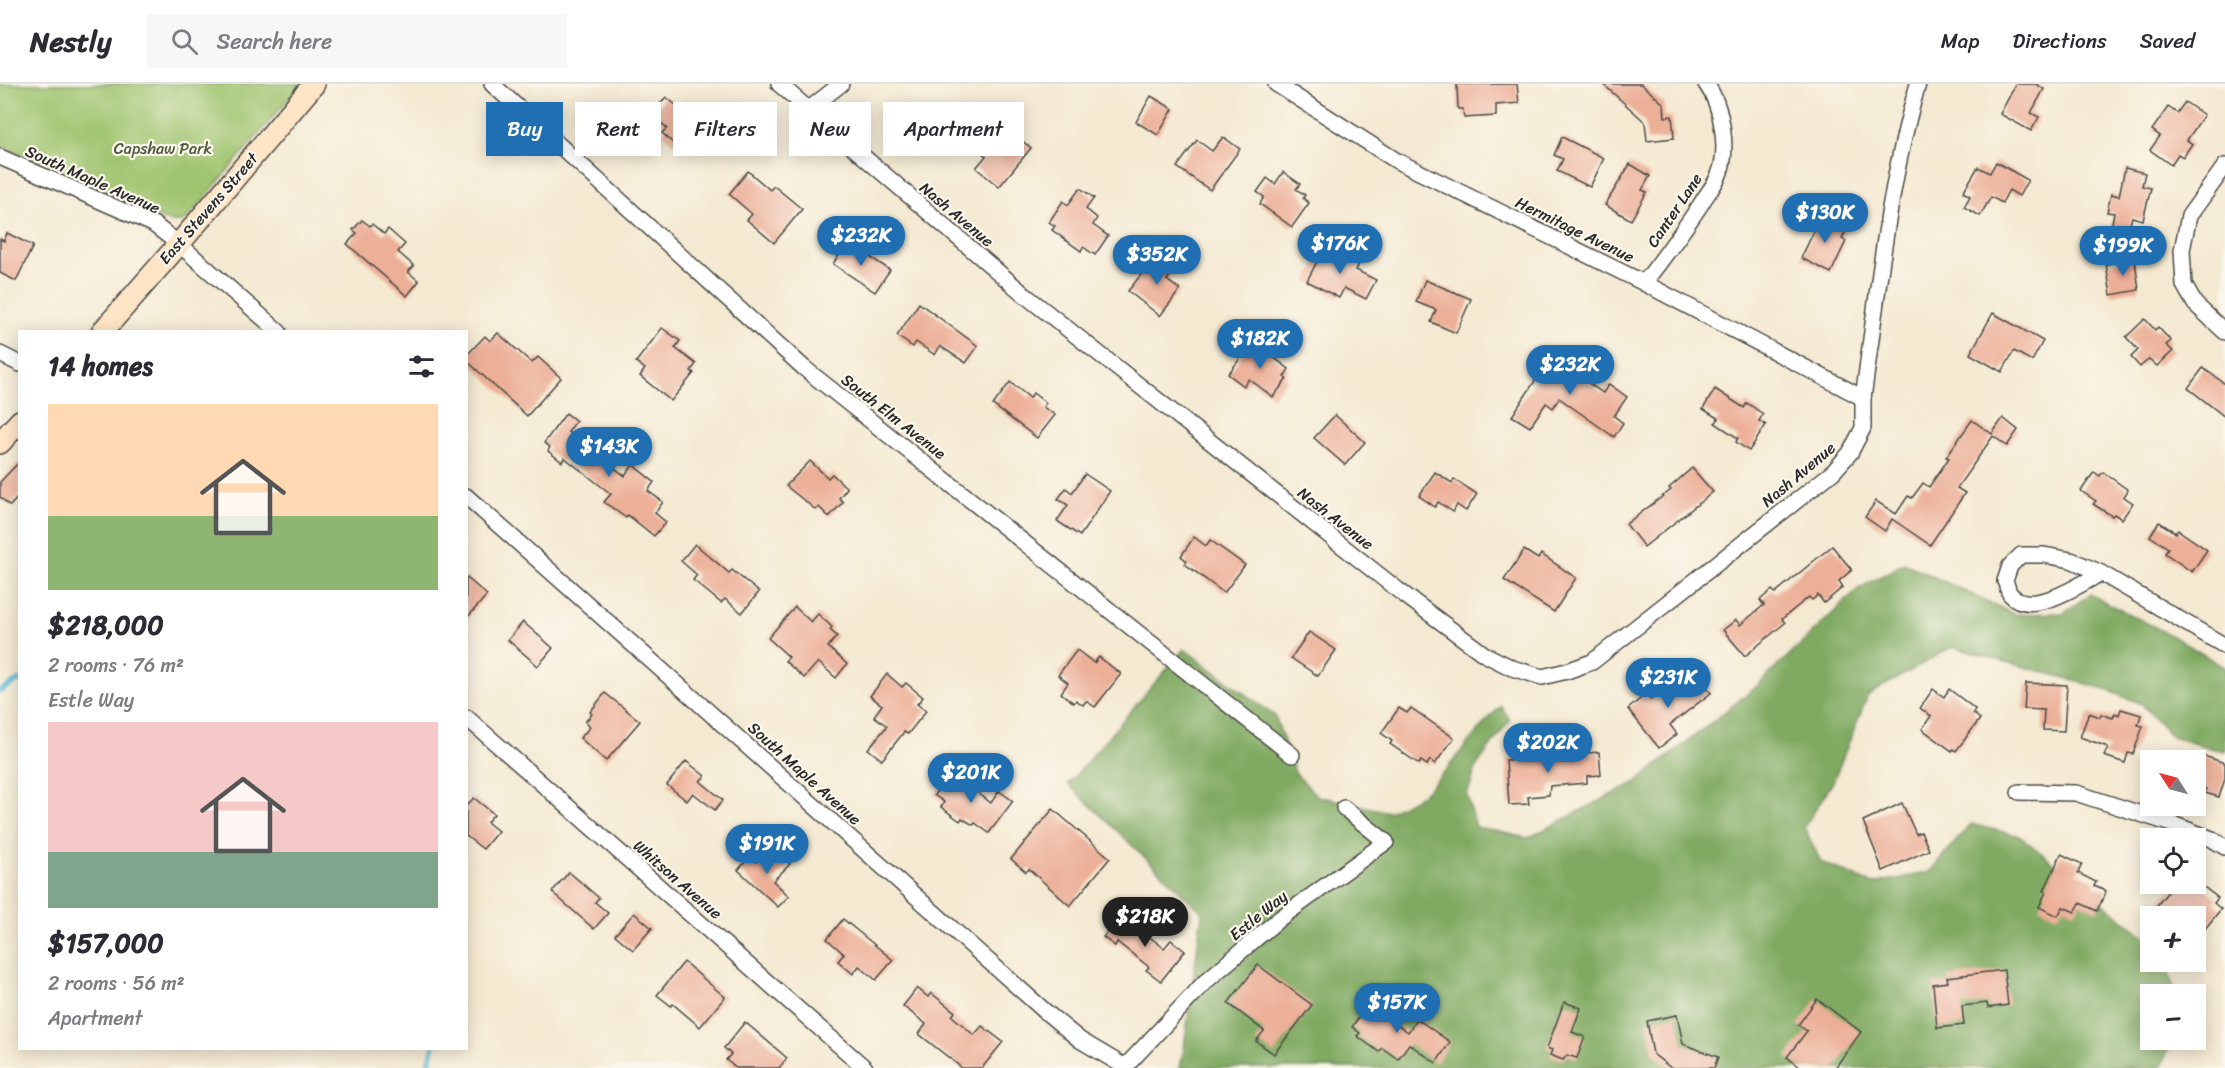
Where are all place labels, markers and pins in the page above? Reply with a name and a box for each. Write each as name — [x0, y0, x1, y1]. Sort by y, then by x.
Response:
pin: $130K — [1783, 193, 1867, 244]
pin: $232K — [819, 216, 903, 267]
pin: $176K — [1298, 224, 1382, 275]
pin: $199K — [2081, 226, 2165, 277]
pin: $352K — [1115, 235, 1199, 286]
pin: $182K — [1218, 319, 1302, 370]
pin: $232K — [1528, 345, 1612, 396]
pin: $143K — [567, 427, 651, 478]
pin: $231K — [1626, 658, 1710, 709]
pin: $202K — [1506, 723, 1590, 774]
pin: $201K — [929, 753, 1013, 804]
pin: $191K — [725, 824, 809, 875]
pin: $218K — [1103, 897, 1187, 948]
pin: $157K — [1355, 983, 1439, 1034]

